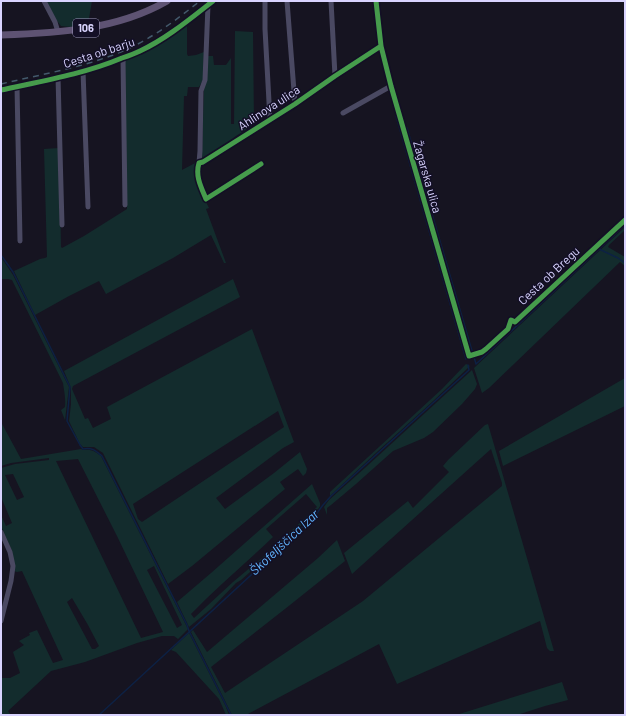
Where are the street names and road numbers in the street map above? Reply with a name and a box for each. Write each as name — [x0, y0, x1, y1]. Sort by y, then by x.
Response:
road number: 106 — [73, 19, 99, 37]
street label: Cesta ob barju — [61, 34, 136, 70]
street label: Ahlinova ulica — [235, 82, 302, 132]
street label: Žagarska ulica — [411, 139, 445, 214]
street label: Cesta ob Bregu — [515, 243, 582, 307]

